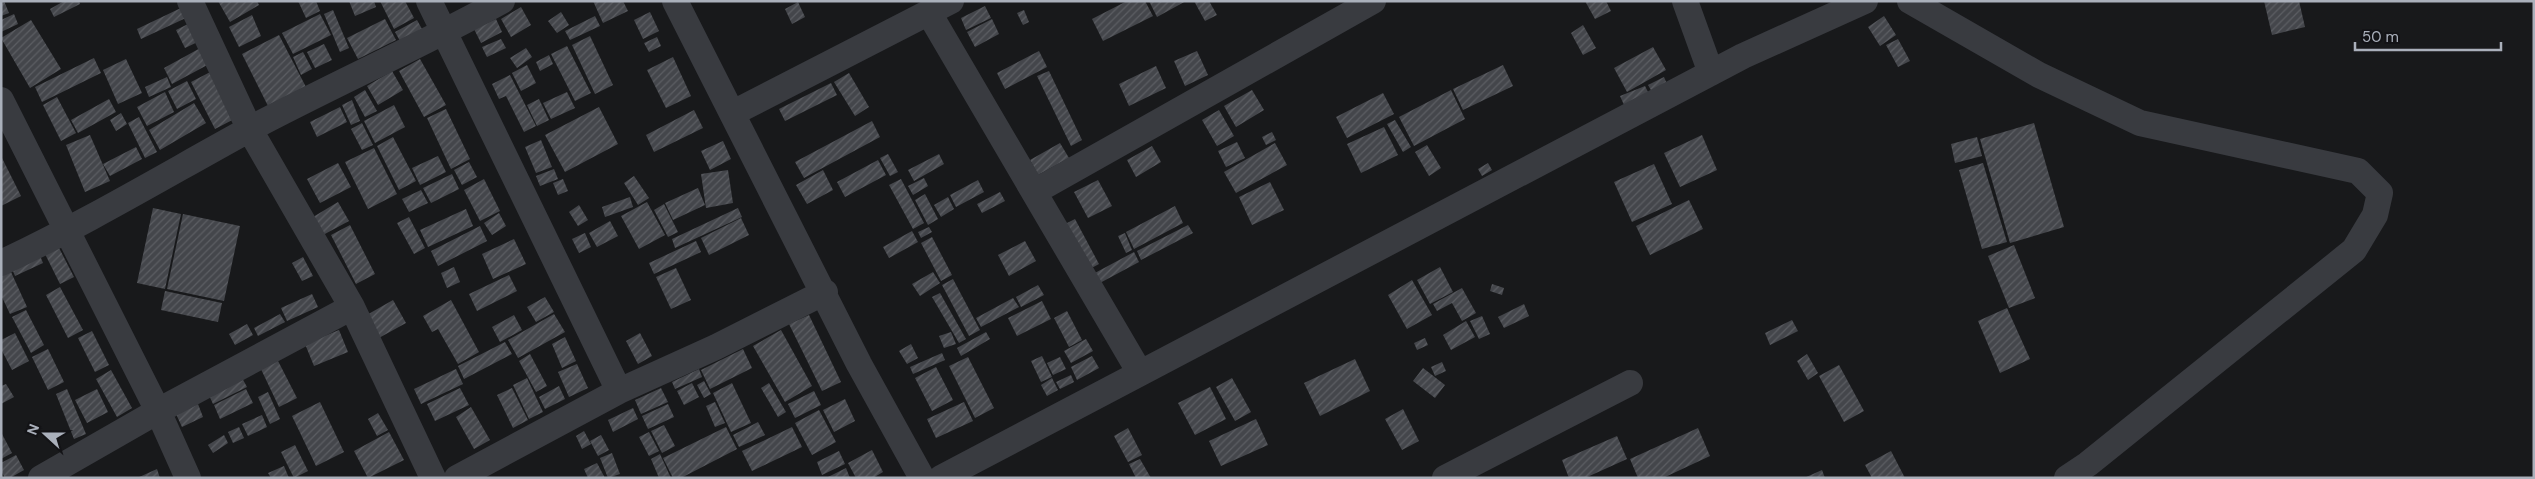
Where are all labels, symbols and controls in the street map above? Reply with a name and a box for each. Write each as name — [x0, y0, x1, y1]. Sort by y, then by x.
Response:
scale bar — [2355, 20, 2501, 52]
text: 50 m — [2362, 27, 2399, 47]
north arrow — [20, 409, 70, 459]
text: N — [23, 421, 43, 437]

